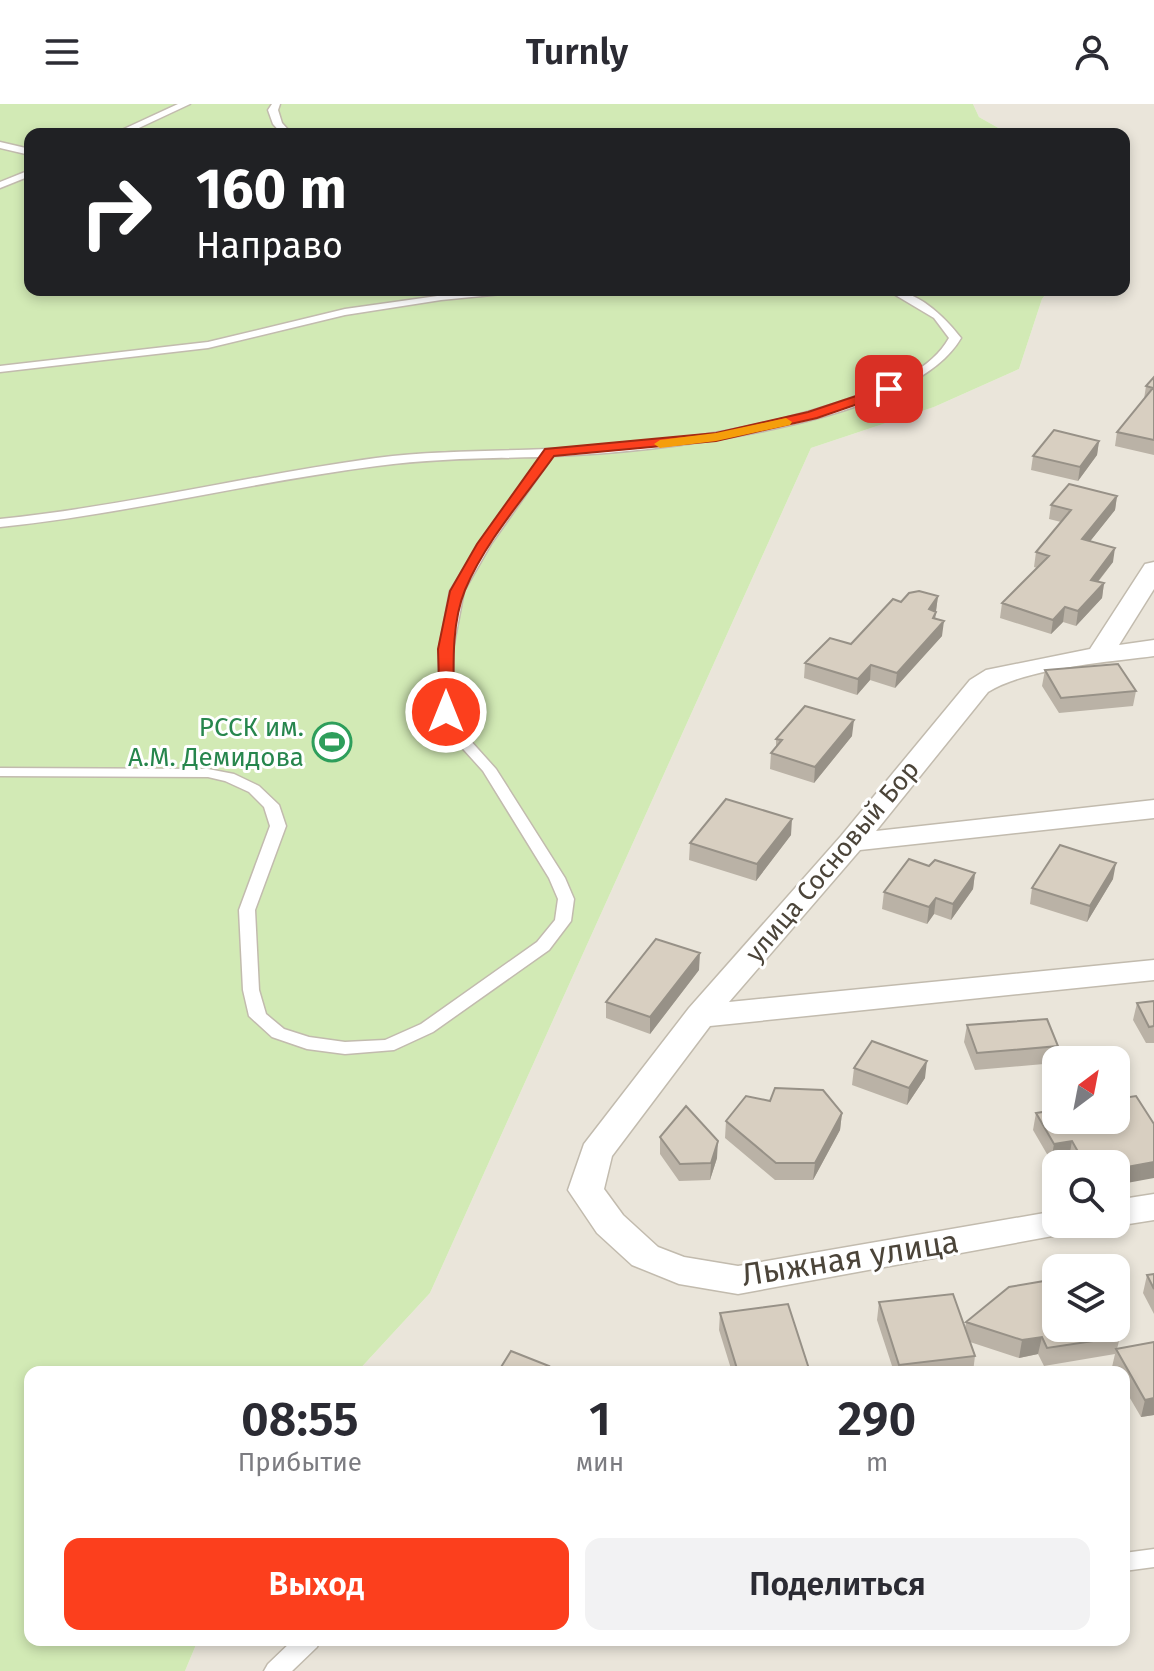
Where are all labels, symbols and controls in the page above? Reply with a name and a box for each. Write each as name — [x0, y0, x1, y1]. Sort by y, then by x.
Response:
icon: menu — [40, 30, 84, 74]
text: Turnly — [526, 30, 628, 74]
icon: person — [1070, 30, 1114, 74]
text: 160 m — [196, 156, 347, 223]
icon: right — [64, 160, 168, 264]
text: Направо — [196, 224, 343, 268]
pin — [855, 355, 923, 423]
icon: arrive — [867, 367, 911, 411]
position arrow — [404, 670, 488, 754]
place label: РССК им. А.М. Демидова — [128, 712, 304, 773]
sports icon: РССК им. А.М. Демидова — [311, 721, 353, 763]
street label: улица Сосновый Бор — [739, 754, 926, 968]
north arrow — [1042, 1046, 1130, 1134]
map controls — [1042, 1046, 1130, 1342]
button: search — [1042, 1150, 1130, 1238]
street label: Лыжная улица — [739, 1222, 961, 1294]
button: layers — [1042, 1254, 1130, 1342]
text: 08:55 — [241, 1390, 359, 1448]
text: 1 — [589, 1390, 611, 1448]
text: 290 — [838, 1390, 916, 1448]
text: Прибытие — [238, 1447, 362, 1478]
text: мин — [576, 1447, 624, 1478]
text: m — [866, 1447, 888, 1478]
button: Выход — [64, 1538, 569, 1630]
button: Поделиться — [585, 1538, 1090, 1630]

